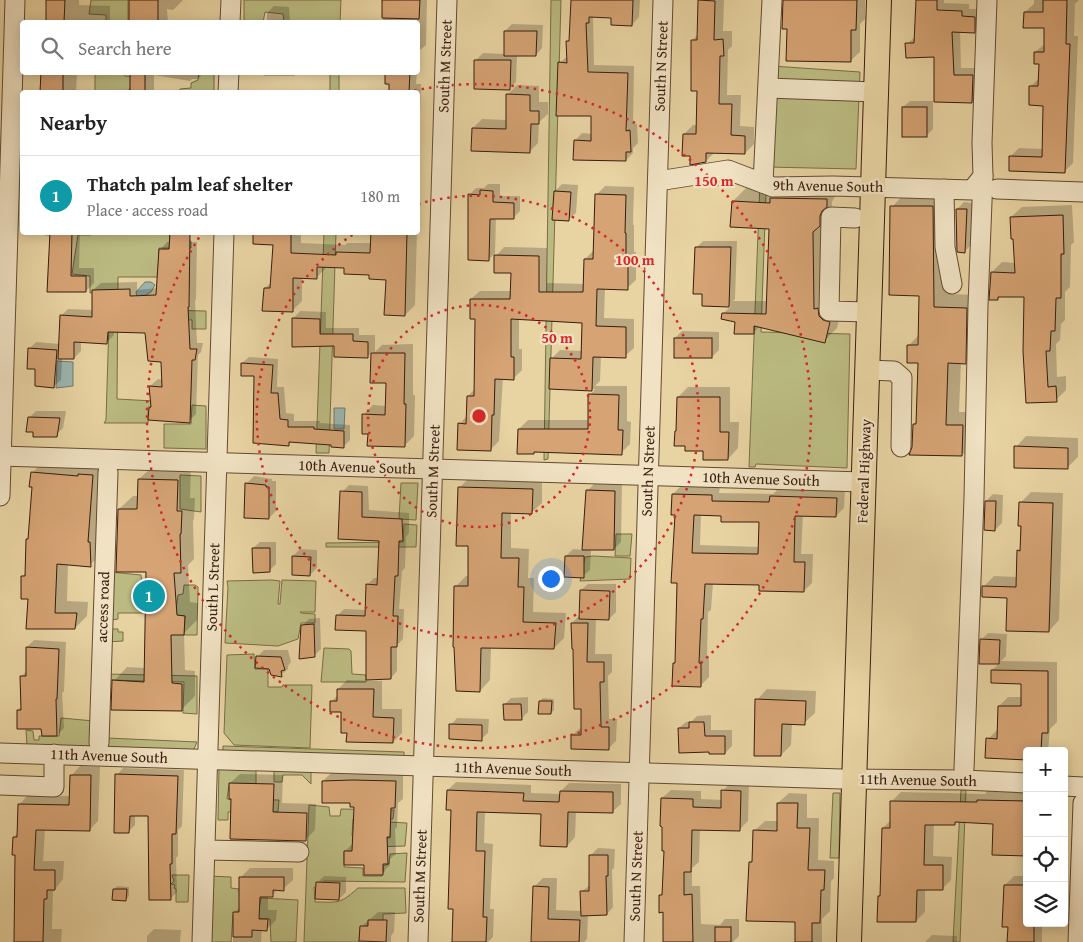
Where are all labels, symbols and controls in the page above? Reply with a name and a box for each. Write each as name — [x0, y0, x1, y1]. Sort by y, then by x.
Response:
street label: South M Street — [432, 18, 457, 113]
street label: South N Street — [648, 19, 673, 112]
search box — [20, 20, 420, 75]
icon: search — [38, 34, 66, 62]
text: Search here — [78, 34, 172, 62]
text: Nearby — [40, 107, 107, 138]
text: Thatch palm leaf shelter — [87, 170, 293, 198]
text: 150 m — [694, 170, 734, 191]
street label: 9th Avenue South — [773, 174, 884, 197]
text: 1 — [52, 184, 60, 208]
text: 180 m — [360, 184, 400, 208]
text: Place · access road — [87, 198, 208, 222]
text: 100 m — [615, 249, 655, 270]
text: 50 m — [541, 327, 573, 348]
centre of rings — [470, 407, 488, 425]
street label: Federal Highway — [851, 418, 876, 524]
street label: South M Street — [420, 423, 445, 518]
street label: South N Street — [635, 424, 660, 517]
street label: 10th Avenue South — [298, 454, 417, 479]
street label: 10th Avenue South — [702, 466, 821, 491]
street label: South L Street — [200, 542, 225, 632]
your location — [538, 566, 564, 592]
street label: access road — [91, 571, 114, 643]
pin: 1 — [133, 577, 165, 615]
street label: 11th Avenue South — [50, 743, 169, 768]
map controls — [1023, 747, 1068, 927]
button: + — [1023, 747, 1068, 792]
street label: 11th Avenue South — [454, 756, 573, 781]
street label: 11th Avenue South — [859, 768, 978, 791]
button: − — [1023, 792, 1068, 837]
street label: South M Street — [407, 828, 432, 923]
street label: South N Street — [623, 829, 648, 922]
button: locate — [1023, 837, 1068, 882]
button: layers — [1023, 882, 1068, 927]

